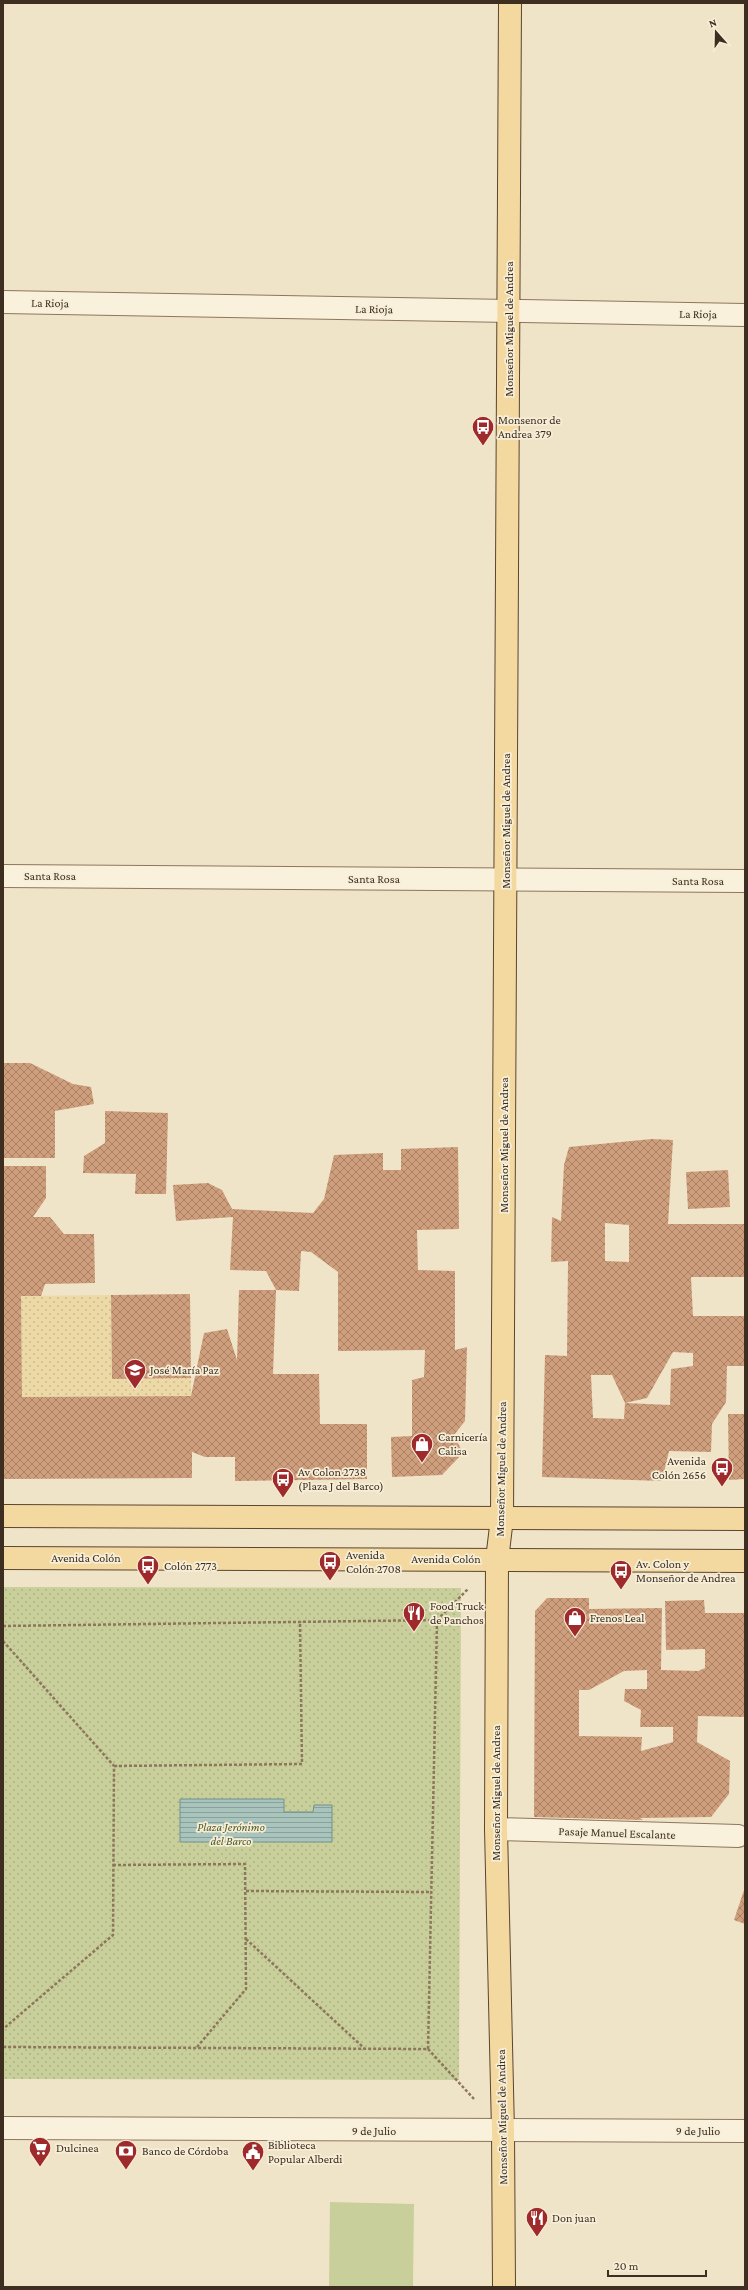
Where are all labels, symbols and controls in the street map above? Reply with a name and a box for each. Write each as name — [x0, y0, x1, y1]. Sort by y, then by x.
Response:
north arrow — [696, 12, 736, 52]
text: N — [707, 16, 719, 30]
street label: Monseñor Miguel de Andrea — [502, 261, 516, 397]
street label: La Rioja — [31, 296, 70, 310]
street label: La Rioja — [355, 302, 394, 316]
street label: La Rioja — [679, 307, 718, 321]
place label: Monsenor de Andrea 379 — [498, 413, 561, 441]
bus stop icon: Monsenor de Andrea 379 — [470, 414, 496, 447]
street label: Monseñor Miguel de Andrea — [499, 753, 513, 889]
street label: Santa Rosa — [24, 869, 76, 883]
street label: Santa Rosa — [348, 872, 400, 886]
street label: Santa Rosa — [672, 874, 724, 888]
street label: Monseñor Miguel de Andrea — [497, 1077, 511, 1213]
school or university icon: José María Paz — [122, 1357, 148, 1390]
place label: José María Paz — [149, 1363, 219, 1377]
street label: Monseñor Miguel de Andrea — [493, 1401, 509, 1537]
place label: Carnicería Calisa — [438, 1430, 488, 1458]
shop icon: Carnicería Calisa — [409, 1431, 435, 1464]
place label: Avenida Colón 2656 — [652, 1454, 706, 1482]
bus stop icon: Avenida Colón 2656 — [709, 1455, 735, 1488]
place label: Av Colon 2738 (Plaza J del Barco) — [298, 1465, 384, 1493]
bus stop icon: Av Colon 2738 (Plaza J del Barco) — [270, 1466, 296, 1499]
place label: Avenida Colón 2708 — [346, 1548, 401, 1576]
bus stop icon: Avenida Colón 2708 — [317, 1549, 343, 1582]
street label: Avenida Colón — [51, 1551, 121, 1565]
street label: Avenida Colón — [411, 1552, 481, 1566]
bus stop icon: Colón 2773 — [135, 1553, 161, 1586]
place label: Av. Colon y Monseñor de Andrea — [636, 1557, 736, 1585]
bus stop icon: Av. Colon y Monseñor de Andrea — [608, 1558, 634, 1591]
place label: Colón 2773 — [164, 1559, 217, 1573]
place label: Food Truck de Panchos — [430, 1599, 484, 1627]
restaurant icon: Food Truck de Panchos — [401, 1600, 427, 1633]
shop icon: Frenos Leal — [562, 1605, 588, 1638]
place label: Frenos Leal — [590, 1611, 644, 1625]
street label: Monseñor Miguel de Andrea — [489, 1725, 503, 1861]
park label: Plaza Jerónimo del Barco — [197, 1820, 265, 1848]
street label: Pasaje Manuel Escalante — [558, 1824, 676, 1842]
street label: Monseñor Miguel de Andrea — [494, 2049, 510, 2185]
street label: 9 de Julio — [352, 2124, 396, 2138]
street label: 9 de Julio — [676, 2124, 720, 2138]
supermarket icon: Dulcinea — [27, 2135, 53, 2168]
bank icon: Banco de Córdoba — [113, 2138, 139, 2171]
place label: Biblioteca Popular Alberdi — [268, 2138, 343, 2166]
public building icon: Biblioteca Popular Alberdi — [240, 2139, 266, 2172]
place label: Dulcinea — [56, 2141, 99, 2155]
place label: Banco de Córdoba — [142, 2144, 229, 2158]
restaurant icon: Don juan — [524, 2205, 550, 2238]
place label: Don juan — [552, 2211, 597, 2225]
scale bar — [608, 2252, 706, 2278]
text: 20 m — [614, 2259, 639, 2273]

